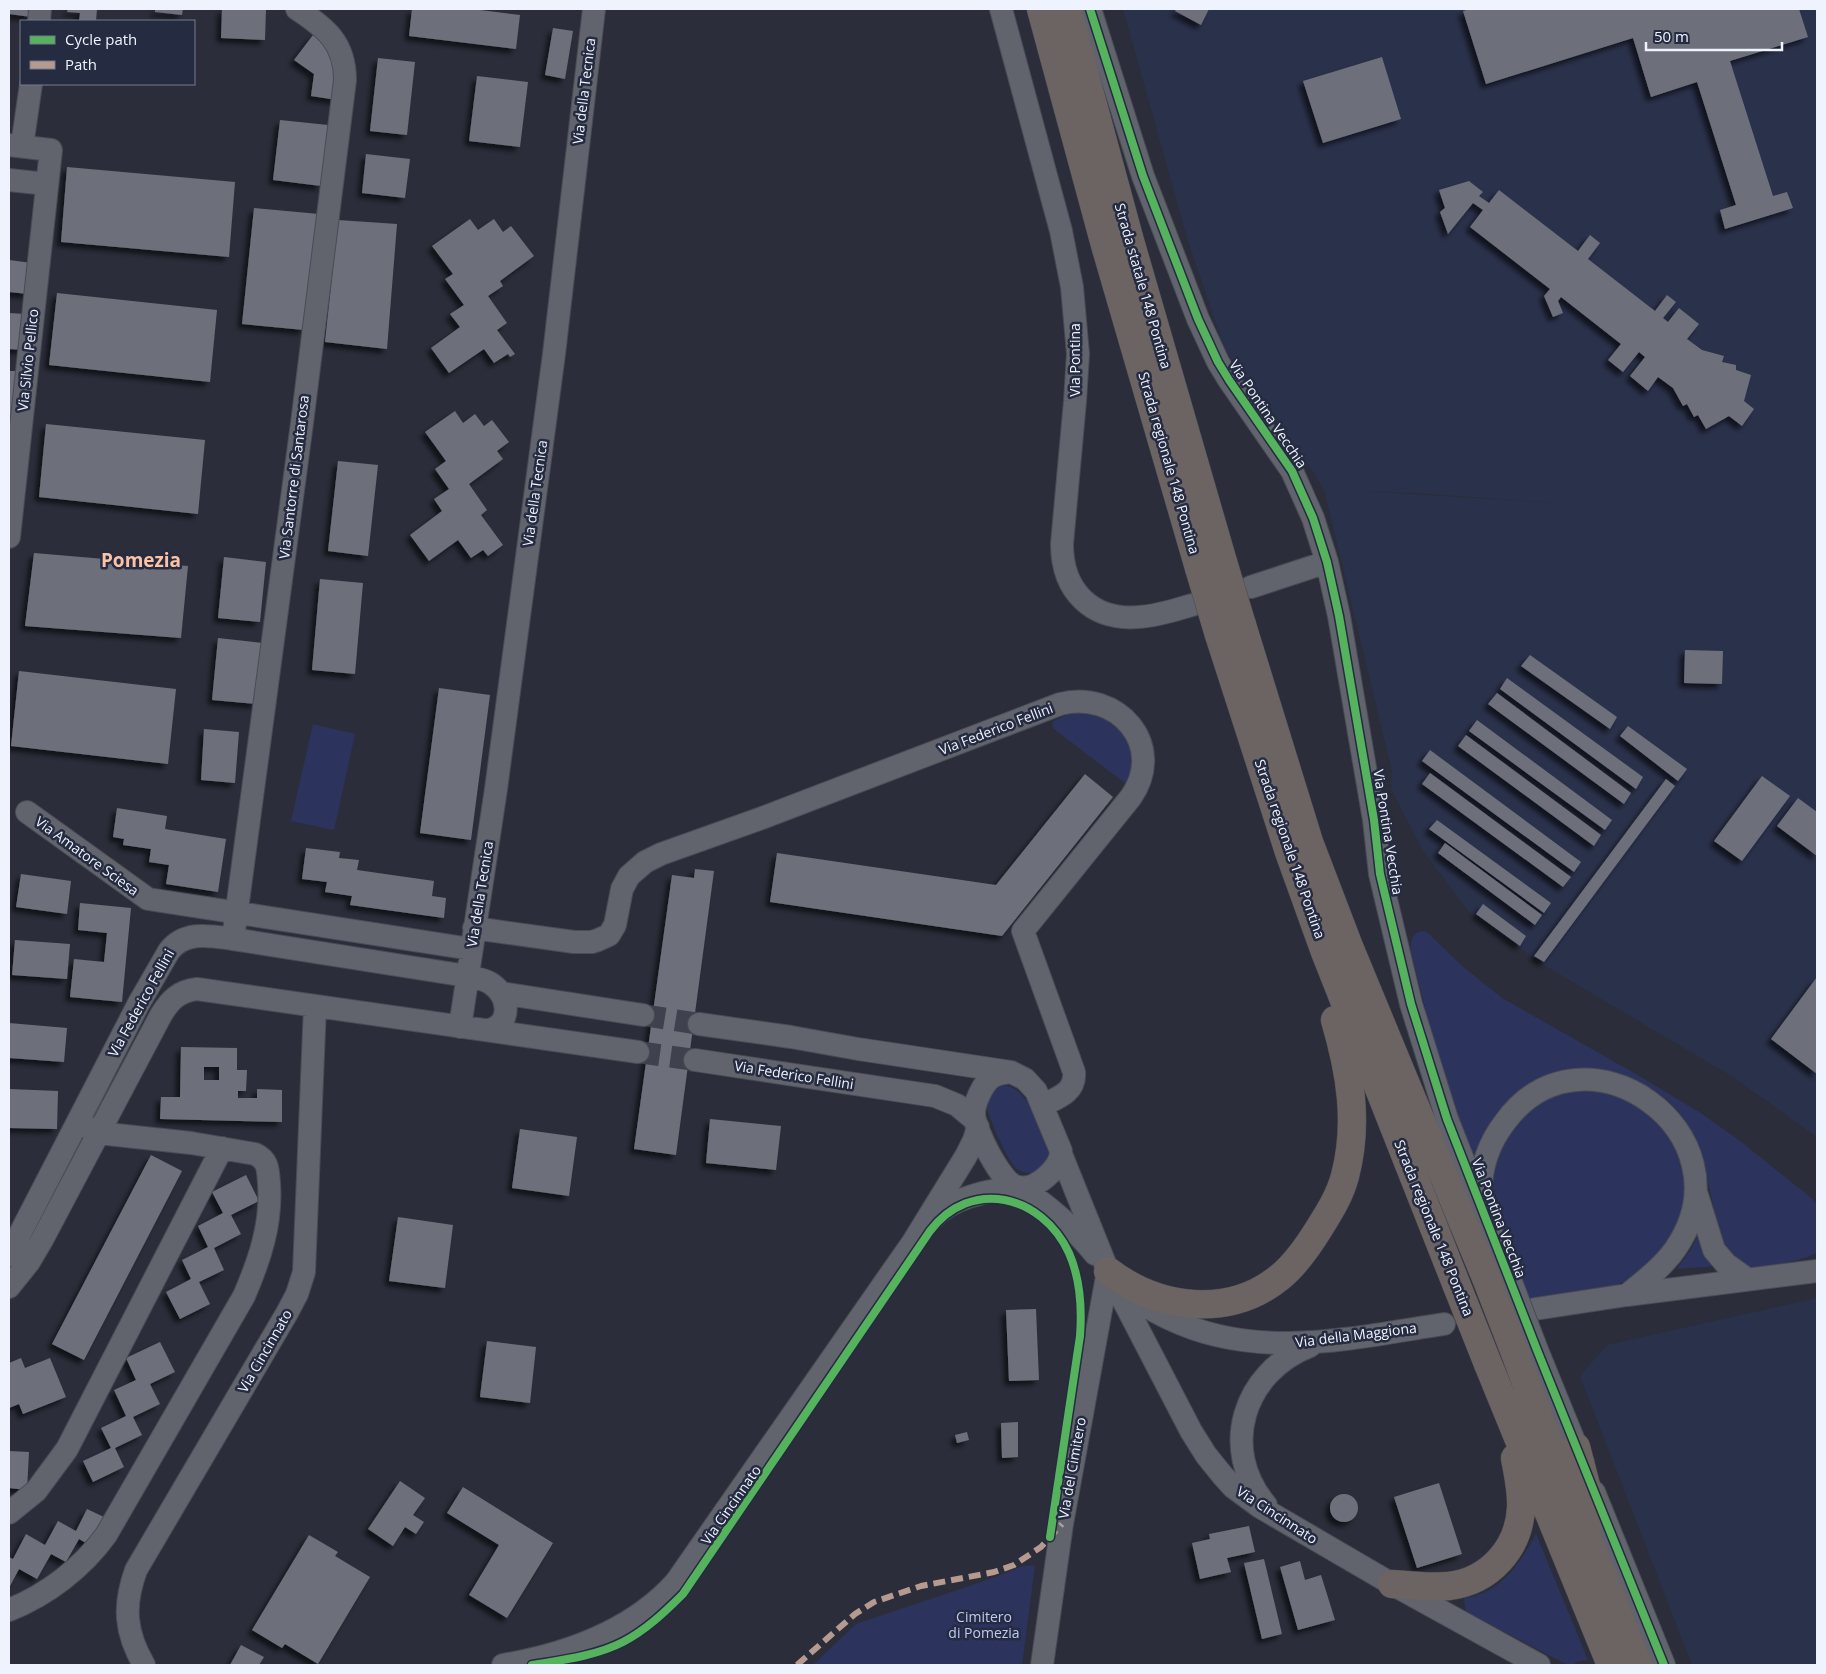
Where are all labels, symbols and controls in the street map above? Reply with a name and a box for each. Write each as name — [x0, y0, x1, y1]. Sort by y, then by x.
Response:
legend — [20, 20, 195, 85]
scale bar — [1646, 20, 1782, 52]
text: 50 m — [1654, 26, 1689, 46]
text: Cycle path — [65, 29, 137, 49]
street label: Via della Tecnica — [568, 37, 599, 145]
text: Path — [65, 54, 97, 74]
street label: Strada statale 148 Pontina — [1111, 201, 1176, 371]
street label: Via Silvio Pellico — [13, 308, 42, 412]
street label: Via Pontina — [1065, 323, 1084, 397]
street label: Via Pontina Vecchia — [1225, 356, 1312, 472]
street label: Strada regionale 148 Pontina — [1134, 370, 1205, 556]
street label: Via Santorre di Santarosa — [274, 394, 313, 560]
street label: Via della Tecnica — [518, 439, 551, 547]
district label: Pomezia — [101, 547, 181, 573]
street label: Via Federico Fellini — [936, 698, 1056, 759]
street label: Strada regionale 148 Pontina — [1251, 757, 1330, 941]
street label: Via Pontina Vecchia — [1369, 768, 1408, 896]
street label: Via Amatore Sciesa — [32, 812, 143, 900]
street label: Via della Tecnica — [462, 840, 497, 948]
street label: Via Federico Fellini — [103, 945, 178, 1060]
street label: Via Federico Fellini — [733, 1056, 855, 1093]
street label: Strada regionale 148 Pontina — [1390, 1137, 1479, 1319]
street label: Via Pontina Vecchia — [1468, 1155, 1531, 1280]
street label: Via Cincinnato — [233, 1306, 296, 1396]
street label: Via della Maggiona — [1294, 1318, 1418, 1351]
street label: Via del Cimitero — [1053, 1416, 1090, 1520]
street label: Via Cincinnato — [696, 1461, 765, 1548]
street label: Via Cincinnato — [1233, 1481, 1321, 1548]
park label: Cimitero di Pomezia — [948, 1607, 1020, 1642]

